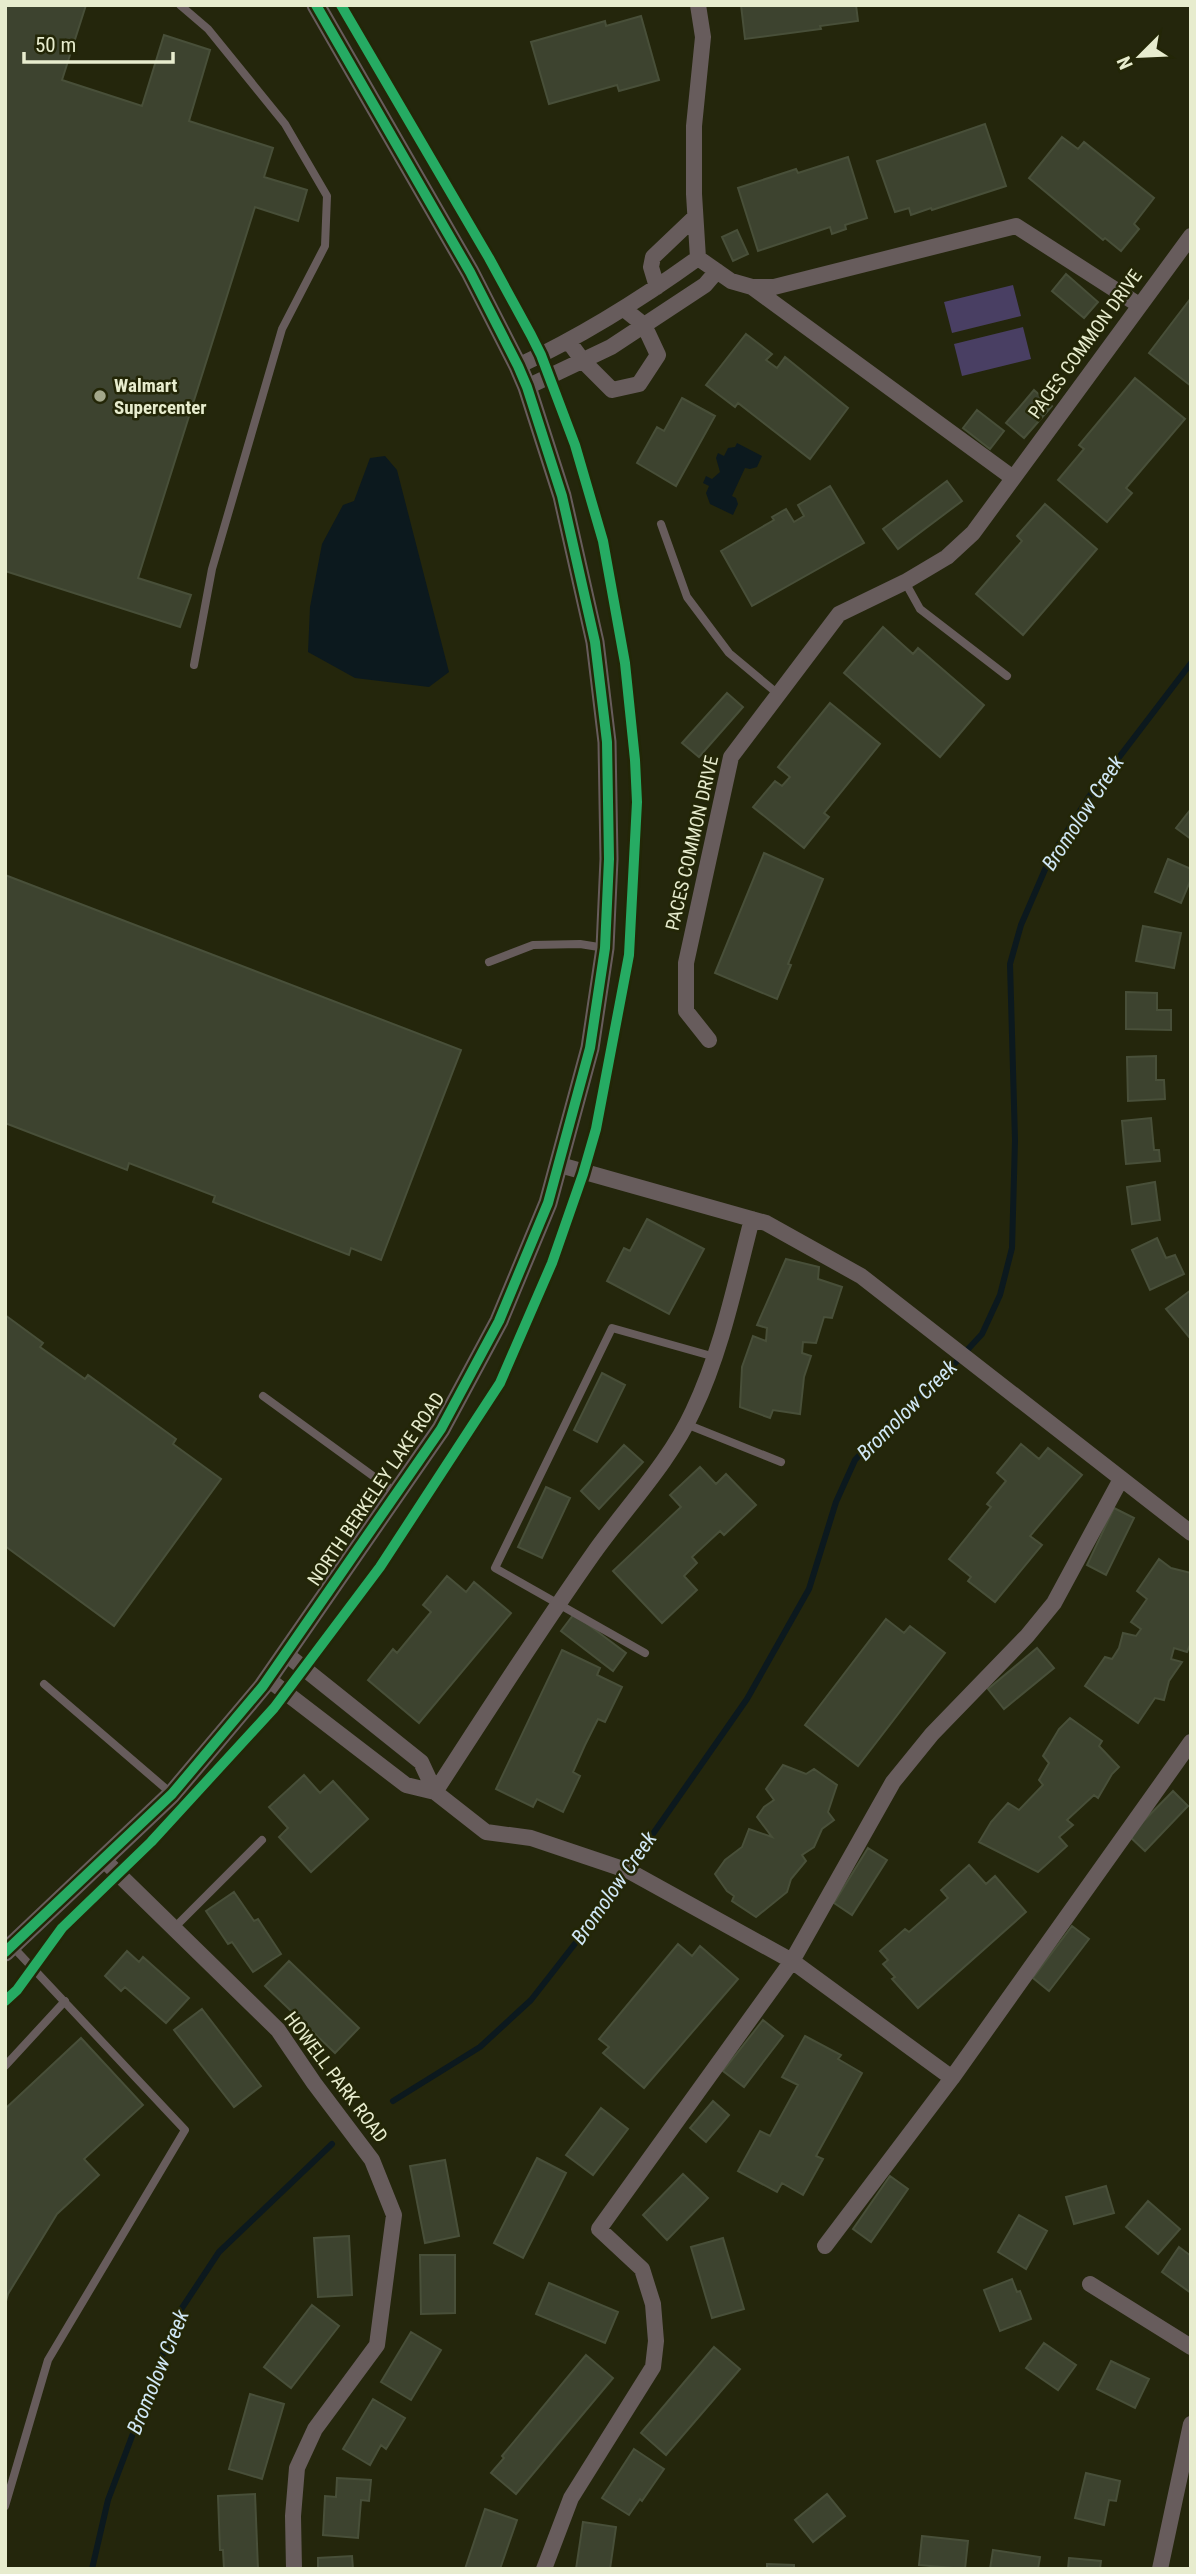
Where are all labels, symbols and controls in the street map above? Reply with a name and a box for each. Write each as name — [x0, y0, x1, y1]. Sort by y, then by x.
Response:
scale bar — [24, 21, 173, 65]
north arrow — [1105, 21, 1175, 91]
text: 50 m — [35, 33, 76, 57]
text: N — [1112, 53, 1138, 73]
street label: PACES COMMON DRIVE — [1023, 265, 1147, 423]
place label: Walmart Supercenter — [114, 374, 207, 419]
marker: Walmart Supercenter — [92, 388, 108, 404]
water label: Bromolow Creek — [1037, 751, 1129, 875]
street label: PACES COMMON DRIVE — [661, 753, 723, 933]
water label: Bromolow Creek — [852, 1354, 963, 1465]
street label: NORTH BERKELEY LAKE ROAD — [303, 1388, 449, 1590]
water label: Bromolow Creek — [566, 1827, 662, 1949]
street label: HOWELL PARK ROAD — [279, 2007, 393, 2147]
water label: Bromolow Creek — [122, 2306, 194, 2438]

